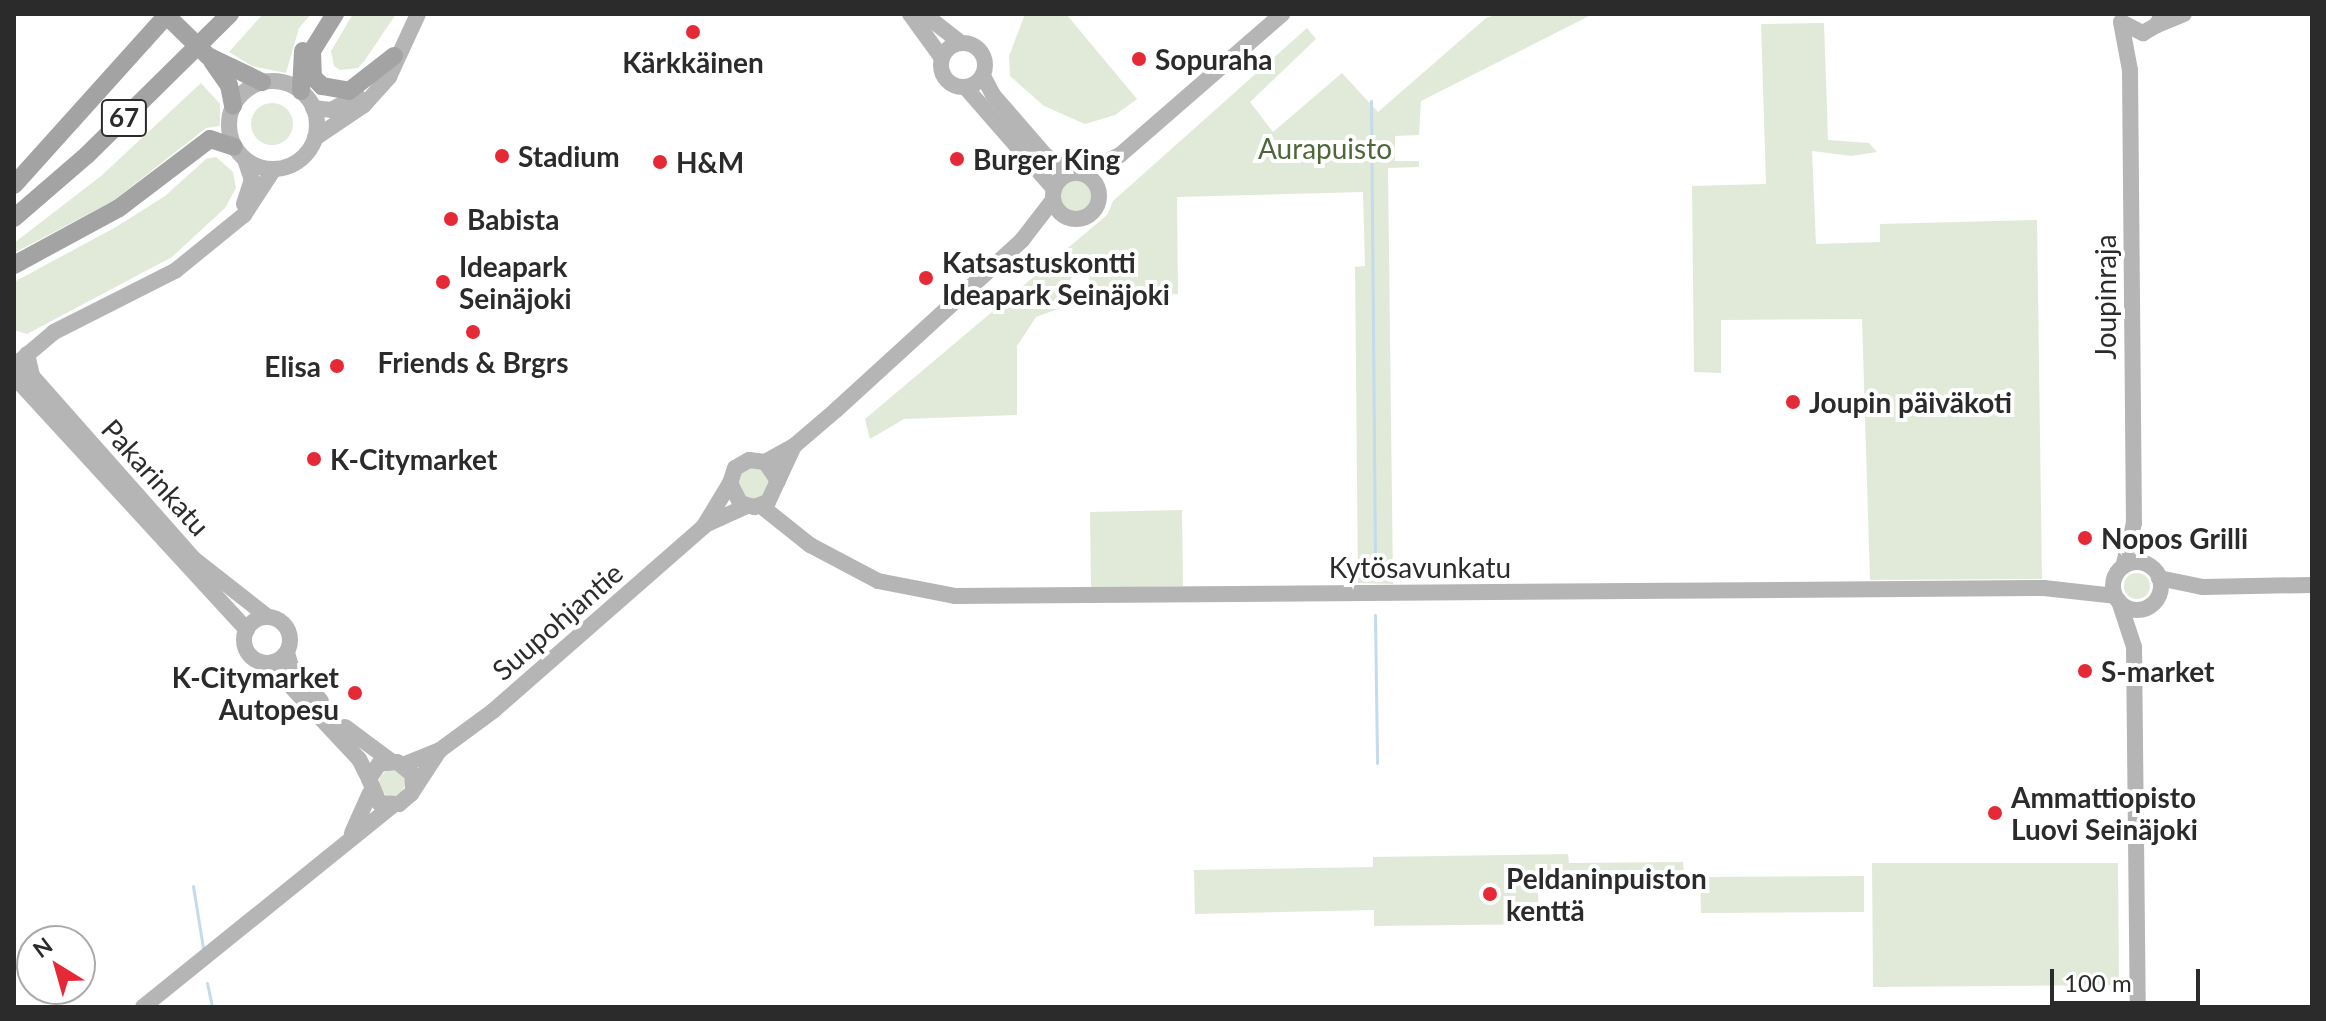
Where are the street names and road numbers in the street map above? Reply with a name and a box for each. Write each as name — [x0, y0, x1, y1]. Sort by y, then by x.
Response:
road number: 67 — [100, 96, 148, 140]
street label: Joupinraja — [2088, 234, 2122, 360]
street label: Pakarinkatu — [95, 412, 217, 542]
street label: Kytösavunkatu — [1329, 550, 1511, 584]
street label: Suupohjantie — [485, 555, 629, 687]

